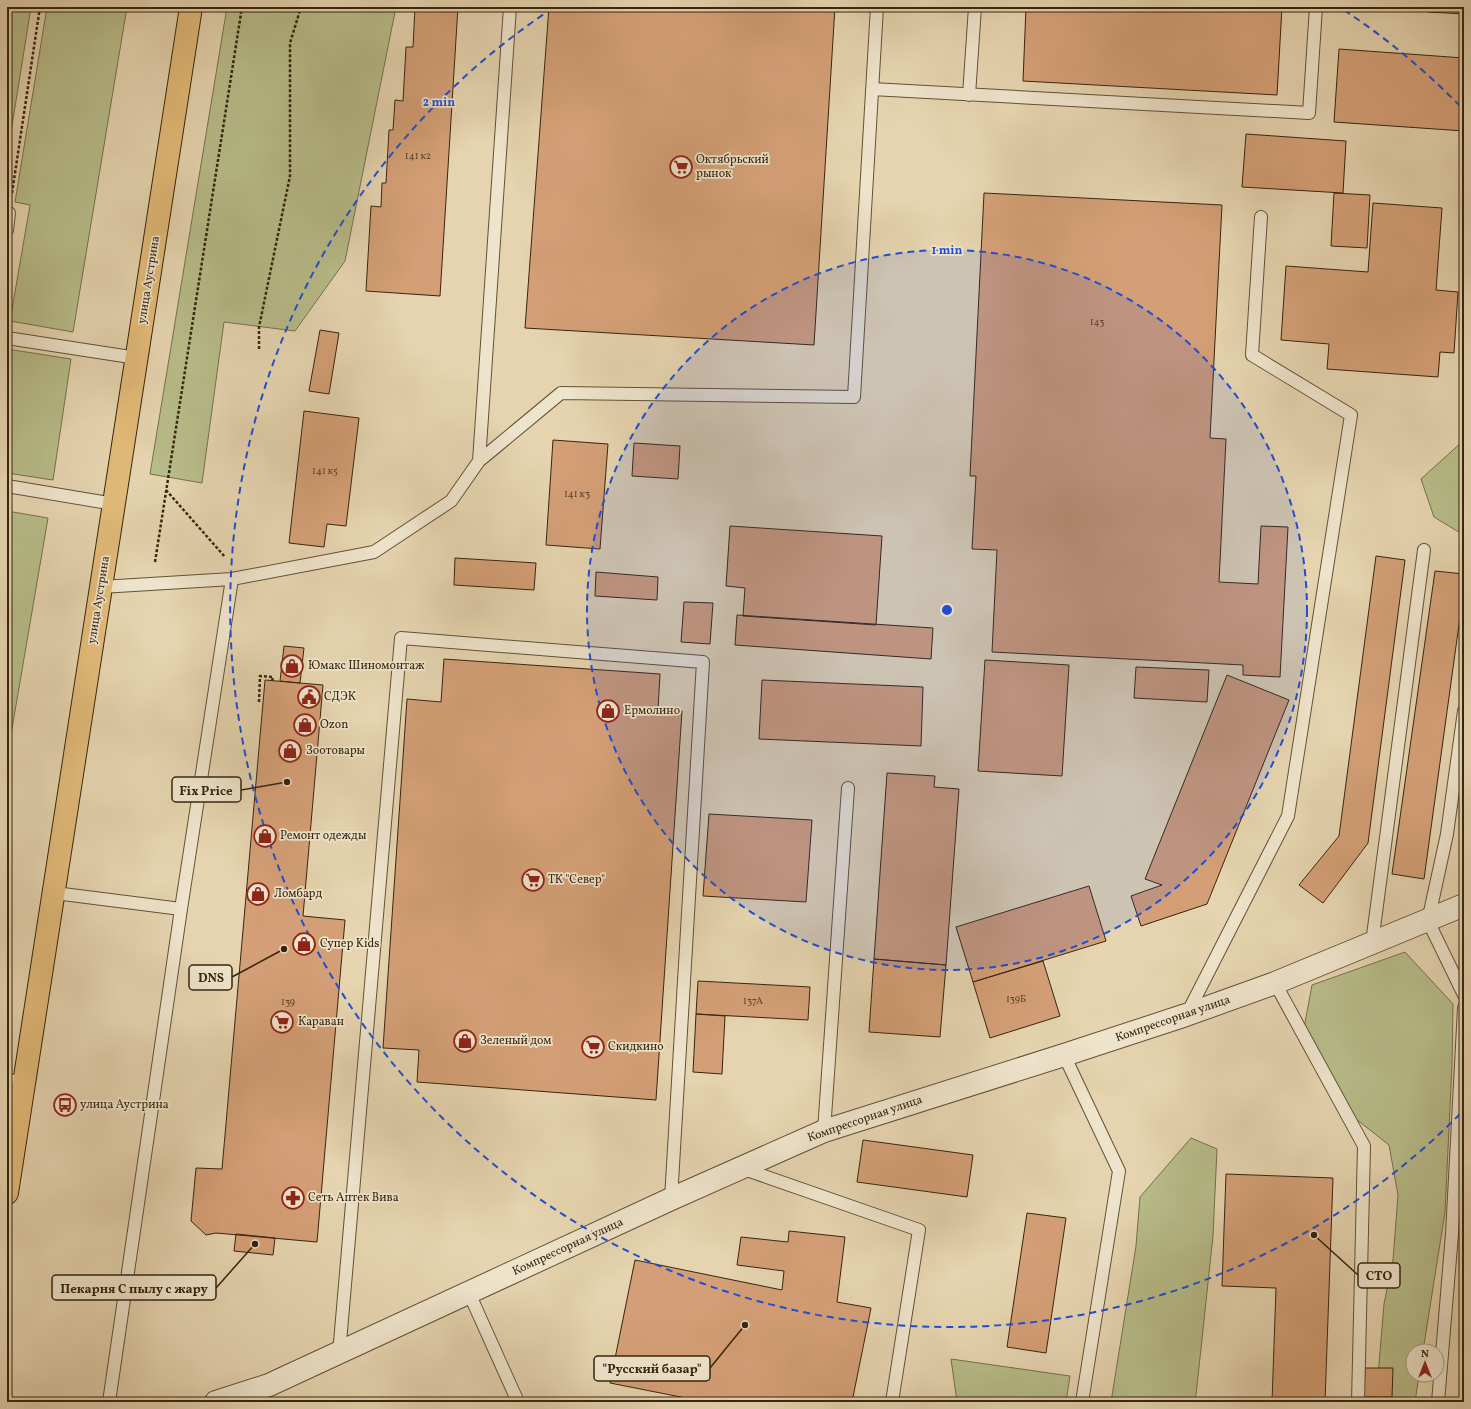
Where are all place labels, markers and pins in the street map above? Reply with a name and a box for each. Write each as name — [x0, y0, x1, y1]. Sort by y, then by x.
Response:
place label: Октябрьский рынок — [696, 152, 769, 182]
supermarket icon: Октябрьский рынок — [668, 154, 694, 180]
centre of rings — [940, 603, 954, 617]
shop icon: Юмакс Шиномонтаж — [279, 653, 305, 679]
place label: Юмакс Шиномонтаж — [308, 658, 425, 674]
public building icon: СДЭК — [296, 684, 322, 710]
place label: СДЭК — [324, 689, 356, 705]
shop icon: Ермолино — [595, 698, 621, 724]
place label: Ермолино — [624, 703, 680, 719]
shop icon: Ozon — [292, 712, 318, 738]
place label: Ozon — [320, 717, 348, 733]
shop icon: Зоотовары — [277, 738, 303, 764]
place label: Зоотовары — [306, 743, 366, 759]
callout: Fix Price — [172, 777, 241, 802]
shop icon: Ремонт одежды — [252, 823, 278, 849]
place label: Ремонт одежды — [280, 828, 367, 844]
supermarket icon: ТК "Север" — [520, 867, 546, 893]
place label: ТК "Север" — [548, 872, 605, 888]
shop icon: Ломбард — [245, 881, 271, 907]
place label: Ломбард — [274, 886, 322, 902]
shop icon: Супер Kids — [291, 931, 317, 957]
place label: Супер Kids — [320, 936, 379, 952]
callout: DNS — [189, 965, 232, 990]
supermarket icon: Караван — [269, 1009, 295, 1035]
place label: Караван — [298, 1014, 344, 1030]
shop icon: Зеленый дом — [452, 1028, 478, 1054]
place label: Зеленый дом — [480, 1033, 551, 1049]
supermarket icon: Скидкино — [580, 1034, 606, 1060]
place label: Скидкино — [608, 1039, 664, 1055]
bus stop icon: улица Аустрина — [52, 1092, 78, 1118]
place label: улица Аустрина — [80, 1097, 169, 1113]
pharmacy icon: Сеть Аптек Вива — [280, 1185, 306, 1211]
place label: Сеть Аптек Вива — [308, 1190, 399, 1206]
callout: СТО — [1358, 1263, 1400, 1288]
callout: Пекарня С пылу с жару — [52, 1275, 216, 1300]
callout: "Русский базар" — [594, 1356, 710, 1381]

